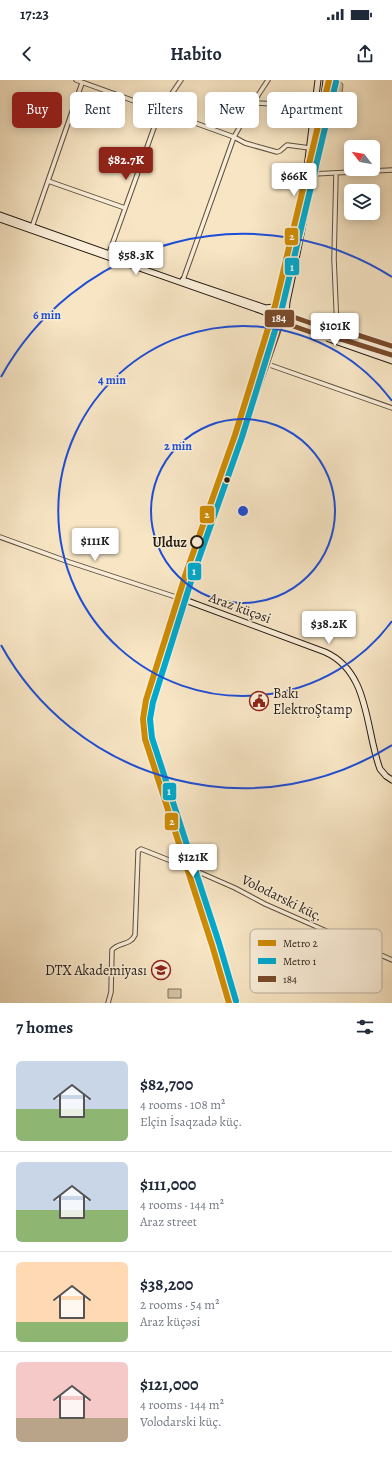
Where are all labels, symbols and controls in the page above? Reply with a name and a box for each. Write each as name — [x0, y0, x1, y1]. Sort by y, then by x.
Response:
text: 17:23 — [20, 4, 49, 24]
text: Habito — [170, 42, 222, 66]
icon: back — [16, 43, 38, 65]
icon: share — [354, 43, 376, 65]
chip: Buy — [12, 92, 62, 128]
chip: Rent — [70, 92, 125, 128]
chip: Filters — [133, 92, 197, 128]
chip: New — [205, 92, 259, 128]
chip: Apartment — [267, 92, 357, 128]
north arrow — [344, 140, 380, 176]
map controls — [344, 140, 380, 220]
pin: $82.7K — [93, 147, 159, 181]
text: $82.7K — [108, 151, 144, 168]
pin: $66K — [270, 163, 318, 197]
text: $66K — [281, 167, 307, 184]
button: layers — [344, 184, 380, 220]
line badge: 2 — [284, 227, 299, 246]
text: 2 — [289, 229, 295, 244]
pin: $58.3K — [103, 242, 169, 276]
text: $58.3K — [118, 246, 154, 263]
line badge: 1 — [284, 257, 300, 276]
text: 1 — [290, 260, 294, 275]
text: 6 min — [33, 307, 61, 323]
line badge: 184 — [264, 309, 295, 328]
text: 184 — [272, 311, 286, 326]
pin: $101K — [307, 313, 363, 347]
text: $101K — [320, 317, 350, 334]
text: 4 min — [98, 372, 126, 388]
text: 2 min — [164, 438, 192, 454]
unlabelled marker — [222, 475, 232, 485]
centre of rings — [236, 504, 250, 518]
line badge: 2 — [199, 505, 215, 524]
text: 2 — [204, 507, 210, 522]
pin: $111K — [67, 528, 123, 562]
text: $111K — [81, 532, 109, 549]
place label: Ulduz — [153, 533, 188, 552]
marker: Ulduz — [190, 535, 204, 549]
line badge: 1 — [187, 562, 202, 581]
text: 1 — [192, 564, 196, 579]
street label: Araz küçəsi — [205, 588, 274, 628]
pin: $38.2K — [296, 611, 362, 645]
text: $38.2K — [311, 615, 347, 632]
place label: Bakı ElektroŞtamp — [273, 684, 352, 719]
public building icon: Bakı ElektroŞtamp — [248, 690, 270, 712]
line badge: 1 — [162, 782, 177, 801]
text: 1 — [167, 784, 171, 799]
line badge: 2 — [164, 812, 179, 831]
text: 2 — [169, 814, 175, 829]
pin: $121K — [165, 844, 221, 878]
text: $121K — [178, 848, 208, 865]
street label: Volodarski küç. — [237, 870, 326, 926]
legend — [250, 929, 382, 993]
text: Metro 2 — [283, 936, 318, 951]
text: Metro 1 — [283, 954, 316, 969]
school or university icon: DTX Akademiyası — [150, 959, 172, 981]
place label: DTX Akademiyası — [45, 961, 147, 980]
text: 184 — [283, 972, 297, 987]
text: 7 homes — [16, 1016, 73, 1039]
icon: filters — [354, 1016, 376, 1038]
text: $82,700 — [140, 1073, 193, 1096]
icon: home — [48, 1077, 96, 1125]
text: 4 rooms · 108 m² — [140, 1096, 225, 1113]
text: Elçin İsaqzadə küç. — [140, 1113, 242, 1130]
text: $111,000 — [140, 1173, 196, 1196]
icon: home — [48, 1178, 96, 1226]
text: 4 rooms · 144 m² — [140, 1196, 224, 1213]
text: Araz street — [140, 1213, 197, 1230]
text: $38,200 — [140, 1273, 193, 1296]
icon: home — [48, 1278, 96, 1326]
text: 2 rooms · 54 m² — [140, 1296, 219, 1313]
text: Araz küçəsi — [140, 1313, 200, 1330]
text: $121,000 — [140, 1373, 199, 1396]
icon: home — [48, 1378, 96, 1426]
text: 4 rooms · 144 m² — [140, 1396, 224, 1413]
text: Volodarski küç. — [140, 1413, 222, 1430]

